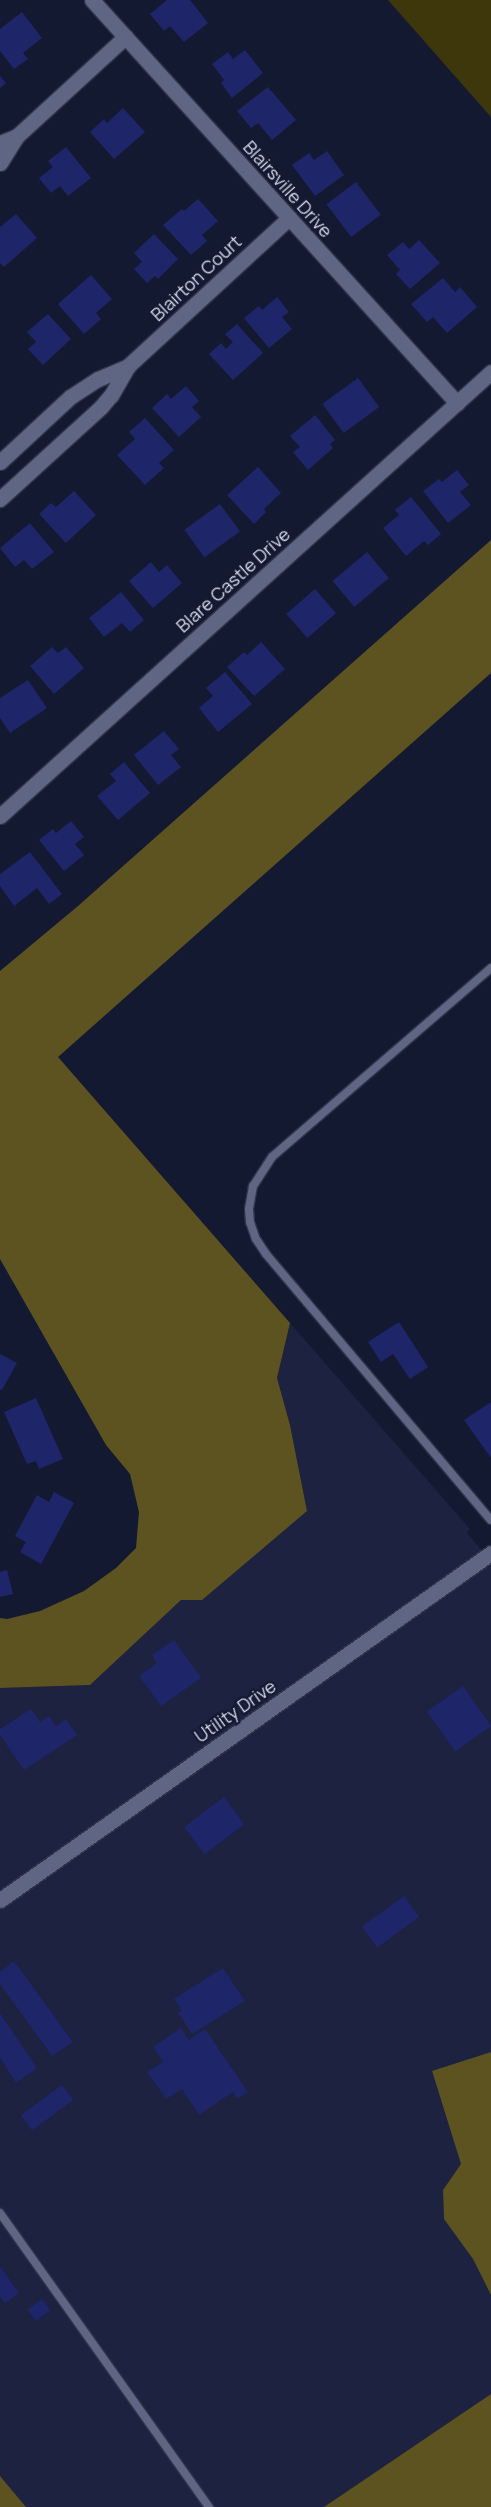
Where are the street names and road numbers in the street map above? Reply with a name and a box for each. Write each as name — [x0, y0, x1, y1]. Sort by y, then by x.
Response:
street label: Blairsville Drive — [239, 136, 337, 242]
street label: Blairton Court — [146, 231, 246, 325]
street label: Blare Castle Drive — [172, 523, 294, 637]
street label: Utility Drive — [190, 1675, 280, 1747]

